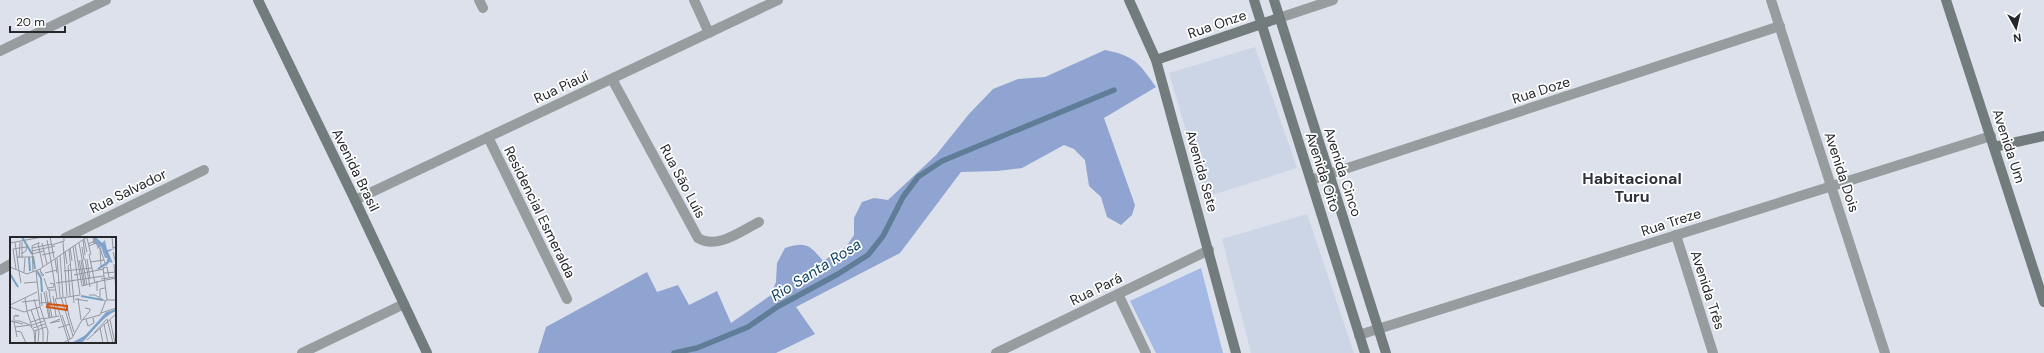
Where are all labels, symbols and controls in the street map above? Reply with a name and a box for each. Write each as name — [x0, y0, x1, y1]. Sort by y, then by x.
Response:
street label: Rua Onze — [1185, 6, 1249, 42]
scale bar — [10, 8, 65, 34]
north arrow — [1996, 8, 2036, 48]
text: 20 m — [16, 14, 45, 30]
text: N — [2012, 30, 2022, 45]
street label: Rua Piauí — [531, 66, 592, 107]
street label: Rua Doze — [1510, 72, 1572, 108]
street label: Avenida Um — [1989, 107, 2029, 185]
street label: Avenida Cinco — [1320, 125, 1366, 219]
street label: Avenida Brasil — [328, 126, 384, 214]
street label: Avenida Sete — [1182, 128, 1222, 214]
street label: Avenida Oito — [1302, 130, 1344, 214]
street label: Avenida Dois — [1821, 130, 1863, 214]
street label: Rua São Luís — [656, 141, 710, 221]
street label: Residencial Esmeralda — [500, 143, 580, 281]
street label: Rua Salvador — [87, 165, 169, 217]
district label: Habitacional Turu — [1582, 168, 1682, 207]
street label: Rua Treze — [1639, 204, 1703, 240]
water label: Rio Santa Rosa — [767, 234, 865, 306]
inset map — [10, 237, 116, 343]
street label: Avenida Três — [1687, 248, 1729, 332]
street label: Rua Pará — [1067, 269, 1125, 309]

